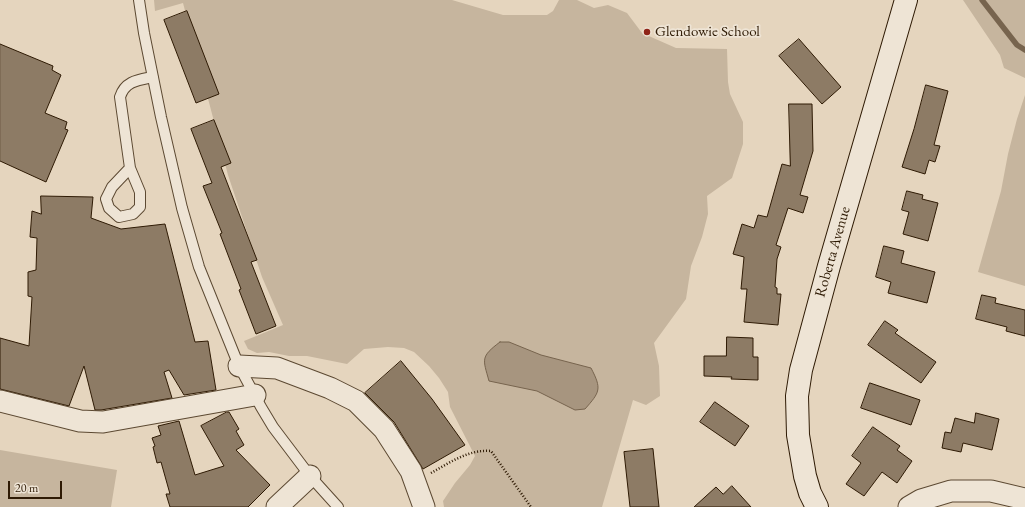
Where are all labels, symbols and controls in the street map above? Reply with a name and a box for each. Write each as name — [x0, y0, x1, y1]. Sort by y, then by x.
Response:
place label: Glendowie School — [655, 23, 760, 41]
marker: Glendowie School — [642, 27, 652, 37]
street label: Roberta Avenue — [811, 205, 855, 299]
scale bar — [10, 473, 64, 499]
text: 20 m — [15, 480, 38, 496]

